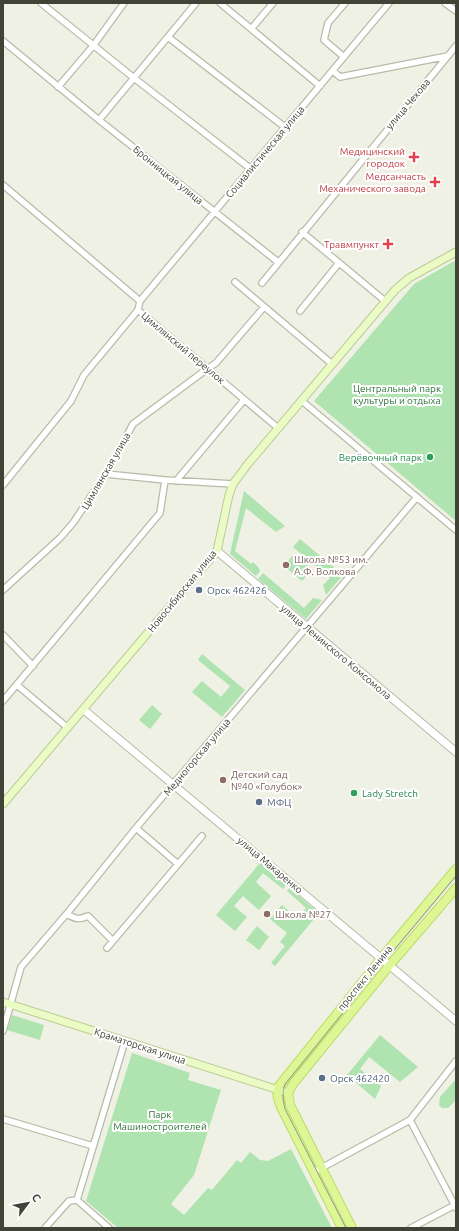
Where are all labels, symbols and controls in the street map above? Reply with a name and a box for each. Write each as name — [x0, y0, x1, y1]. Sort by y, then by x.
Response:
street label: улица Чехова — [384, 76, 432, 132]
street label: Социалистическая улица — [223, 104, 307, 200]
street label: Бронницкая улица — [131, 143, 205, 207]
place label: Медицинский городок — [340, 146, 405, 169]
marker: Медицинский городок — [408, 151, 420, 163]
place label: Медсанчасть Механического завода — [319, 171, 426, 194]
marker: Медсанчасть Механического завода — [429, 176, 441, 188]
marker: Травмпункт — [382, 238, 394, 250]
place label: Травмпункт — [324, 239, 380, 250]
street label: Цимлянский переулок — [139, 310, 227, 386]
park label: Центральный парк культуры и отдыха — [353, 383, 441, 406]
street label: Цимлянская улица — [79, 430, 133, 512]
place label: Верёвочный парк — [339, 452, 422, 463]
marker: Верёвочный парк — [425, 452, 435, 462]
street label: Новосибирская улица — [146, 548, 218, 634]
place label: Школа №53 им. А.Ф. Волкова — [294, 554, 368, 577]
marker: Школа №53 им. А.Ф. Волкова — [281, 560, 291, 570]
marker: Орск 462426 — [194, 585, 204, 595]
place label: Орск 462426 — [207, 585, 267, 596]
street label: улица Ленинского Комсомола — [278, 602, 394, 702]
street label: Медногорская улица — [161, 716, 233, 798]
place label: Детский сад №40 «Голубок» — [231, 769, 303, 792]
marker: Детский сад №40 «Голубок» — [218, 775, 228, 785]
marker: Lady Stretch — [349, 788, 359, 798]
place label: Lady Stretch — [362, 788, 418, 799]
marker: МФЦ — [254, 797, 264, 807]
place label: МФЦ — [267, 797, 291, 808]
street label: улица Макаренко — [235, 835, 305, 896]
marker: Школа №27 — [262, 909, 272, 919]
place label: Школа №27 — [275, 909, 331, 920]
street label: проспект Ленина — [335, 943, 395, 1013]
street label: Краматорская улица — [93, 1026, 187, 1066]
marker: Орск 462420 — [317, 1073, 327, 1083]
place label: Орск 462420 — [330, 1073, 390, 1084]
park label: Парк Машиностроителей — [113, 1109, 207, 1132]
north arrow — [8, 1183, 48, 1223]
text: С — [30, 1192, 43, 1204]

